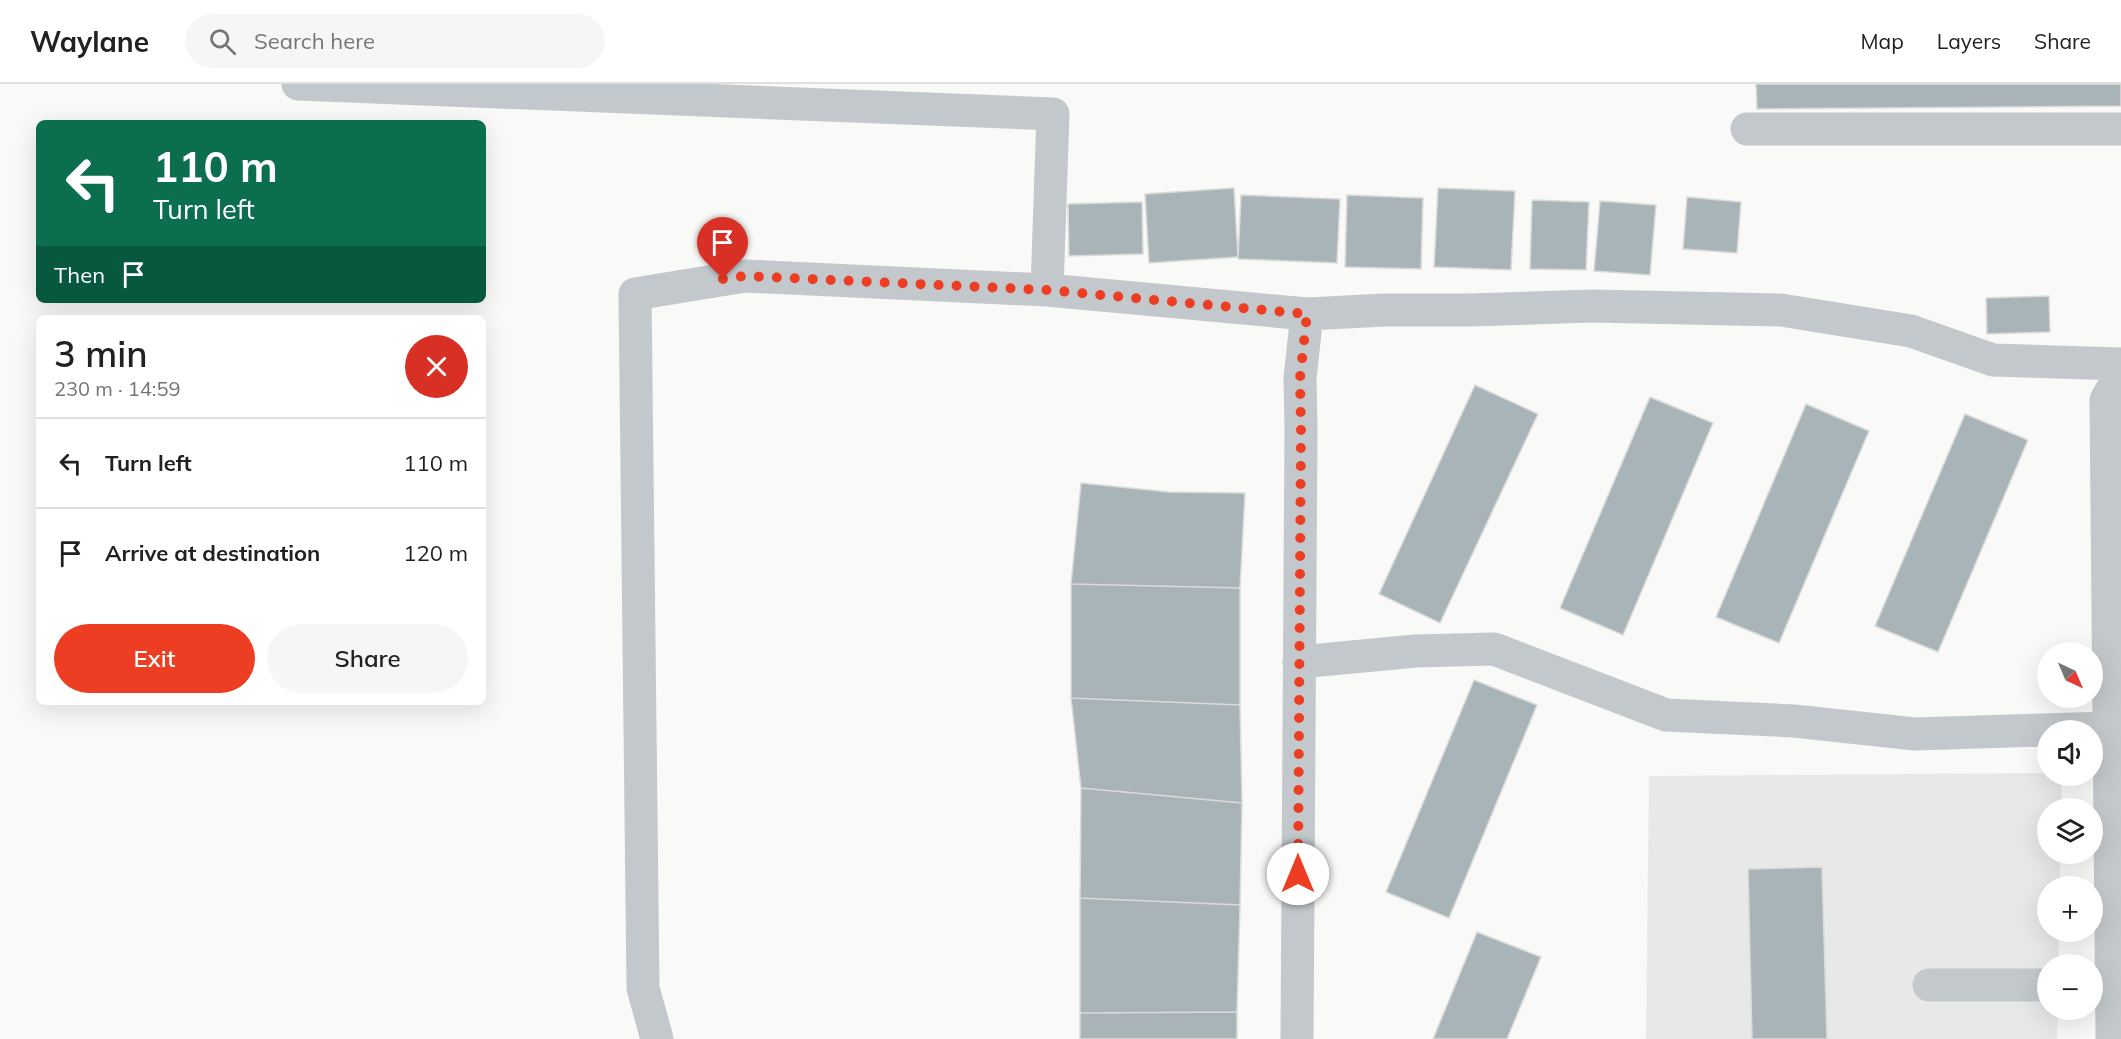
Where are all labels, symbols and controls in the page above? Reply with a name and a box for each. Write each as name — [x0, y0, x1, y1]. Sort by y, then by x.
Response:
search box — [185, 14, 605, 68]
text: Waylane — [30, 24, 149, 59]
icon: search — [206, 25, 239, 58]
text: Search here — [254, 27, 375, 55]
text: Map — [1861, 28, 1904, 54]
text: Layers — [1937, 28, 2001, 54]
text: Share — [2034, 28, 2091, 54]
text: 110 m — [153, 140, 278, 193]
icon: left — [54, 144, 132, 222]
text: Turn left — [153, 192, 255, 226]
pin — [697, 217, 748, 279]
icon: arrive — [706, 226, 739, 259]
icon: arrive — [117, 258, 150, 291]
text: Then — [54, 261, 105, 289]
text: 3 min — [54, 331, 148, 376]
button: close — [405, 335, 468, 398]
text: 230 m · 14:59 — [54, 376, 180, 401]
icon: left — [54, 447, 87, 480]
text: Turn left — [105, 449, 192, 477]
text: 110 m — [403, 449, 468, 477]
icon: arrive — [54, 537, 87, 570]
text: Arrive at destination — [105, 539, 320, 567]
text: 120 m — [403, 539, 468, 567]
button: Exit — [54, 624, 255, 693]
button: Share — [267, 624, 468, 693]
north arrow — [2037, 642, 2103, 708]
map controls — [2037, 642, 2103, 1020]
button: sound — [2037, 720, 2103, 786]
button: layers — [2037, 798, 2103, 864]
position arrow — [1266, 842, 1330, 906]
button: + — [2037, 876, 2103, 942]
button: − — [2037, 954, 2103, 1020]

